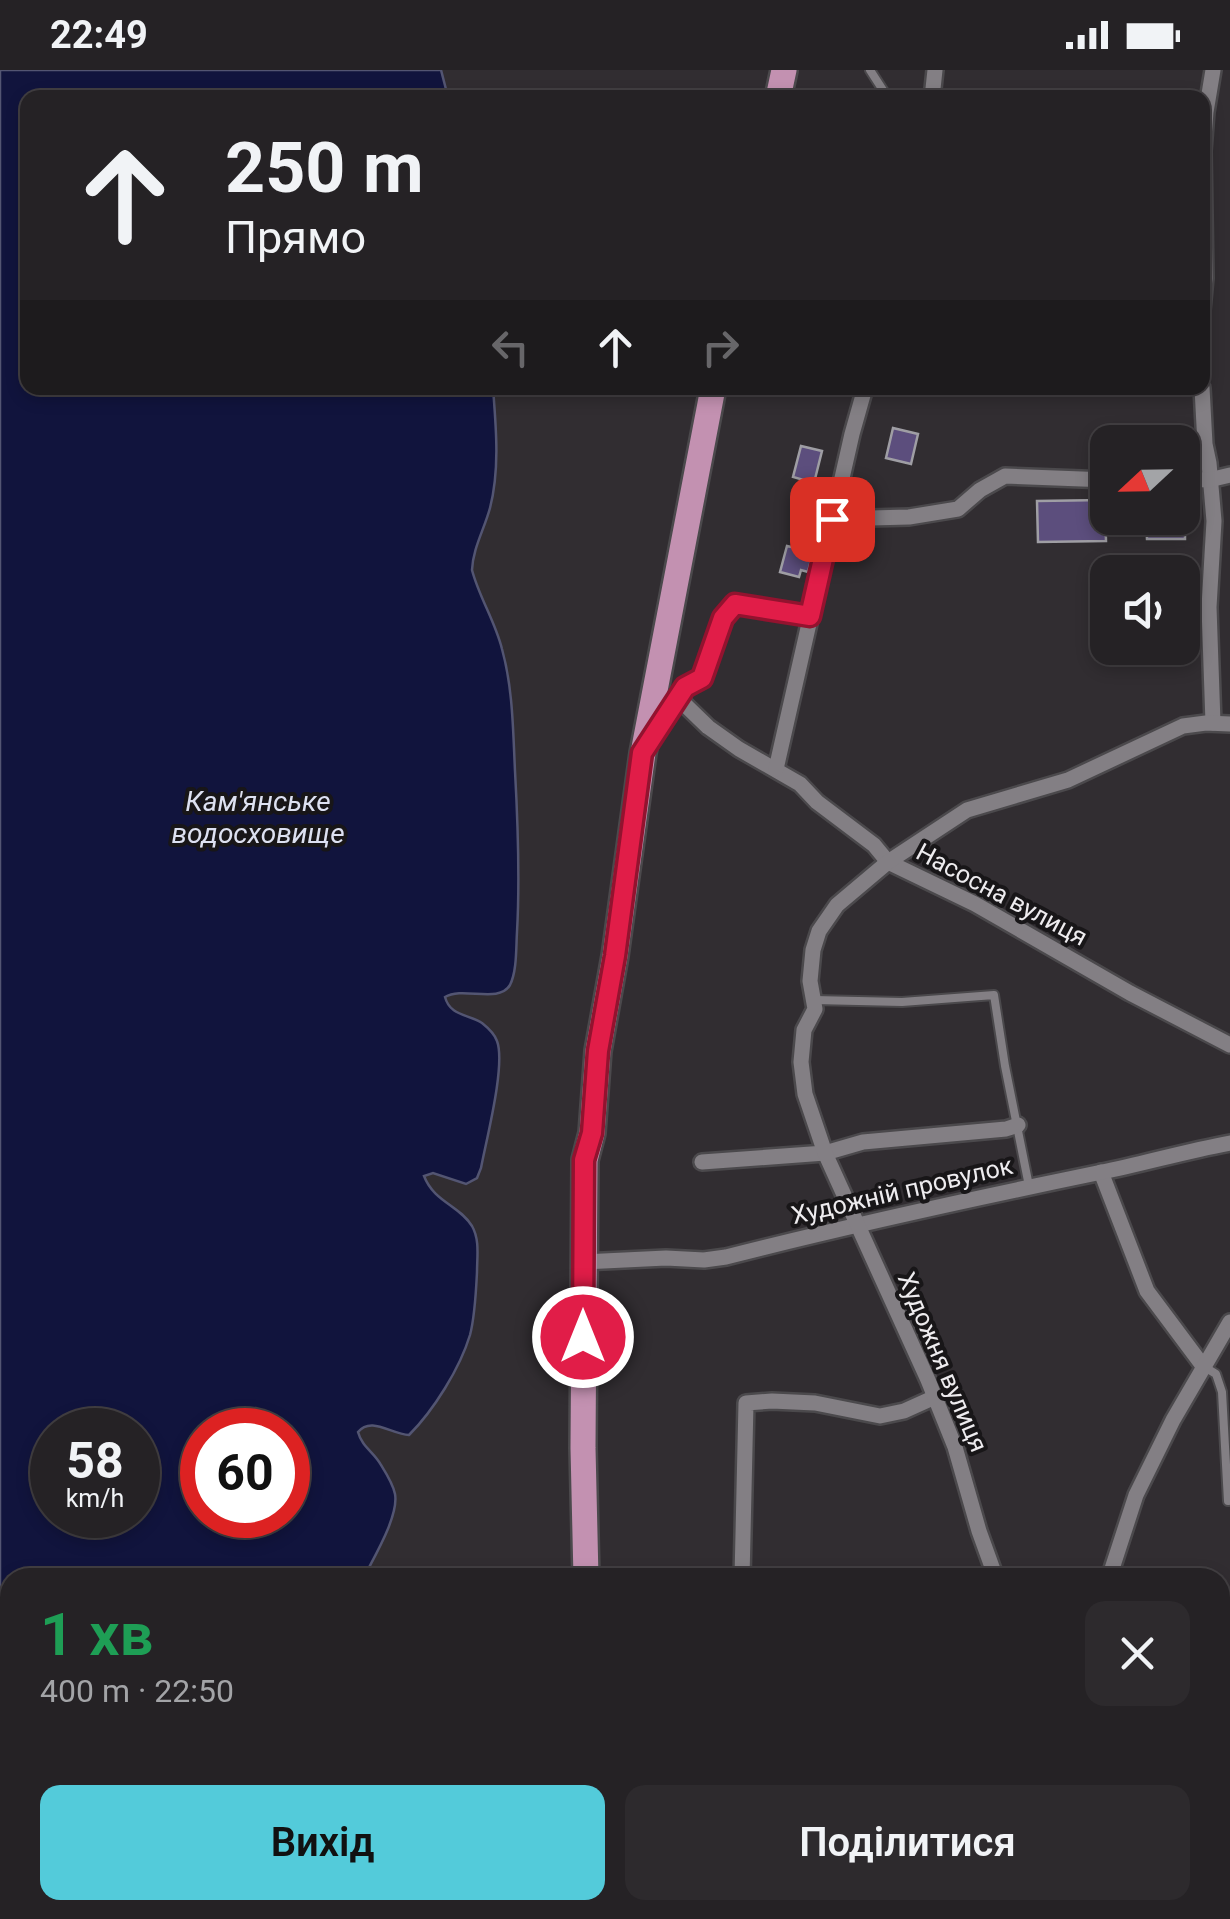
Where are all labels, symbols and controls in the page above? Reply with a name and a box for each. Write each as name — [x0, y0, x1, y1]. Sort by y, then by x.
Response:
text: 22:49 — [50, 13, 148, 57]
text: 250 m — [225, 127, 424, 209]
icon: ahead — [60, 130, 190, 260]
text: Прямо — [225, 211, 366, 264]
icon: left — [483, 320, 538, 375]
icon: ahead — [588, 320, 643, 375]
icon: right — [693, 320, 748, 375]
north arrow — [1090, 425, 1200, 535]
map controls — [1090, 425, 1200, 665]
pin — [790, 477, 875, 562]
icon: arrive — [805, 492, 860, 547]
button: sound — [1090, 555, 1200, 665]
water label: Кам'янське водосховище — [171, 785, 345, 850]
street label: Насосна вулиця — [911, 837, 1092, 952]
street label: Художній провулок — [789, 1151, 1016, 1230]
street label: Художня вулиця — [892, 1268, 993, 1456]
position arrow — [531, 1285, 635, 1389]
speed limit sign: 60 — [180, 1408, 310, 1538]
text: 58 — [66, 1432, 124, 1490]
text: km/h — [66, 1484, 124, 1513]
text: 1 хв — [40, 1599, 154, 1670]
button: close — [1085, 1601, 1190, 1706]
text: 400 m · 22:50 — [40, 1672, 234, 1710]
button: Вихід — [40, 1785, 605, 1900]
button: Поділитися — [625, 1785, 1190, 1900]

